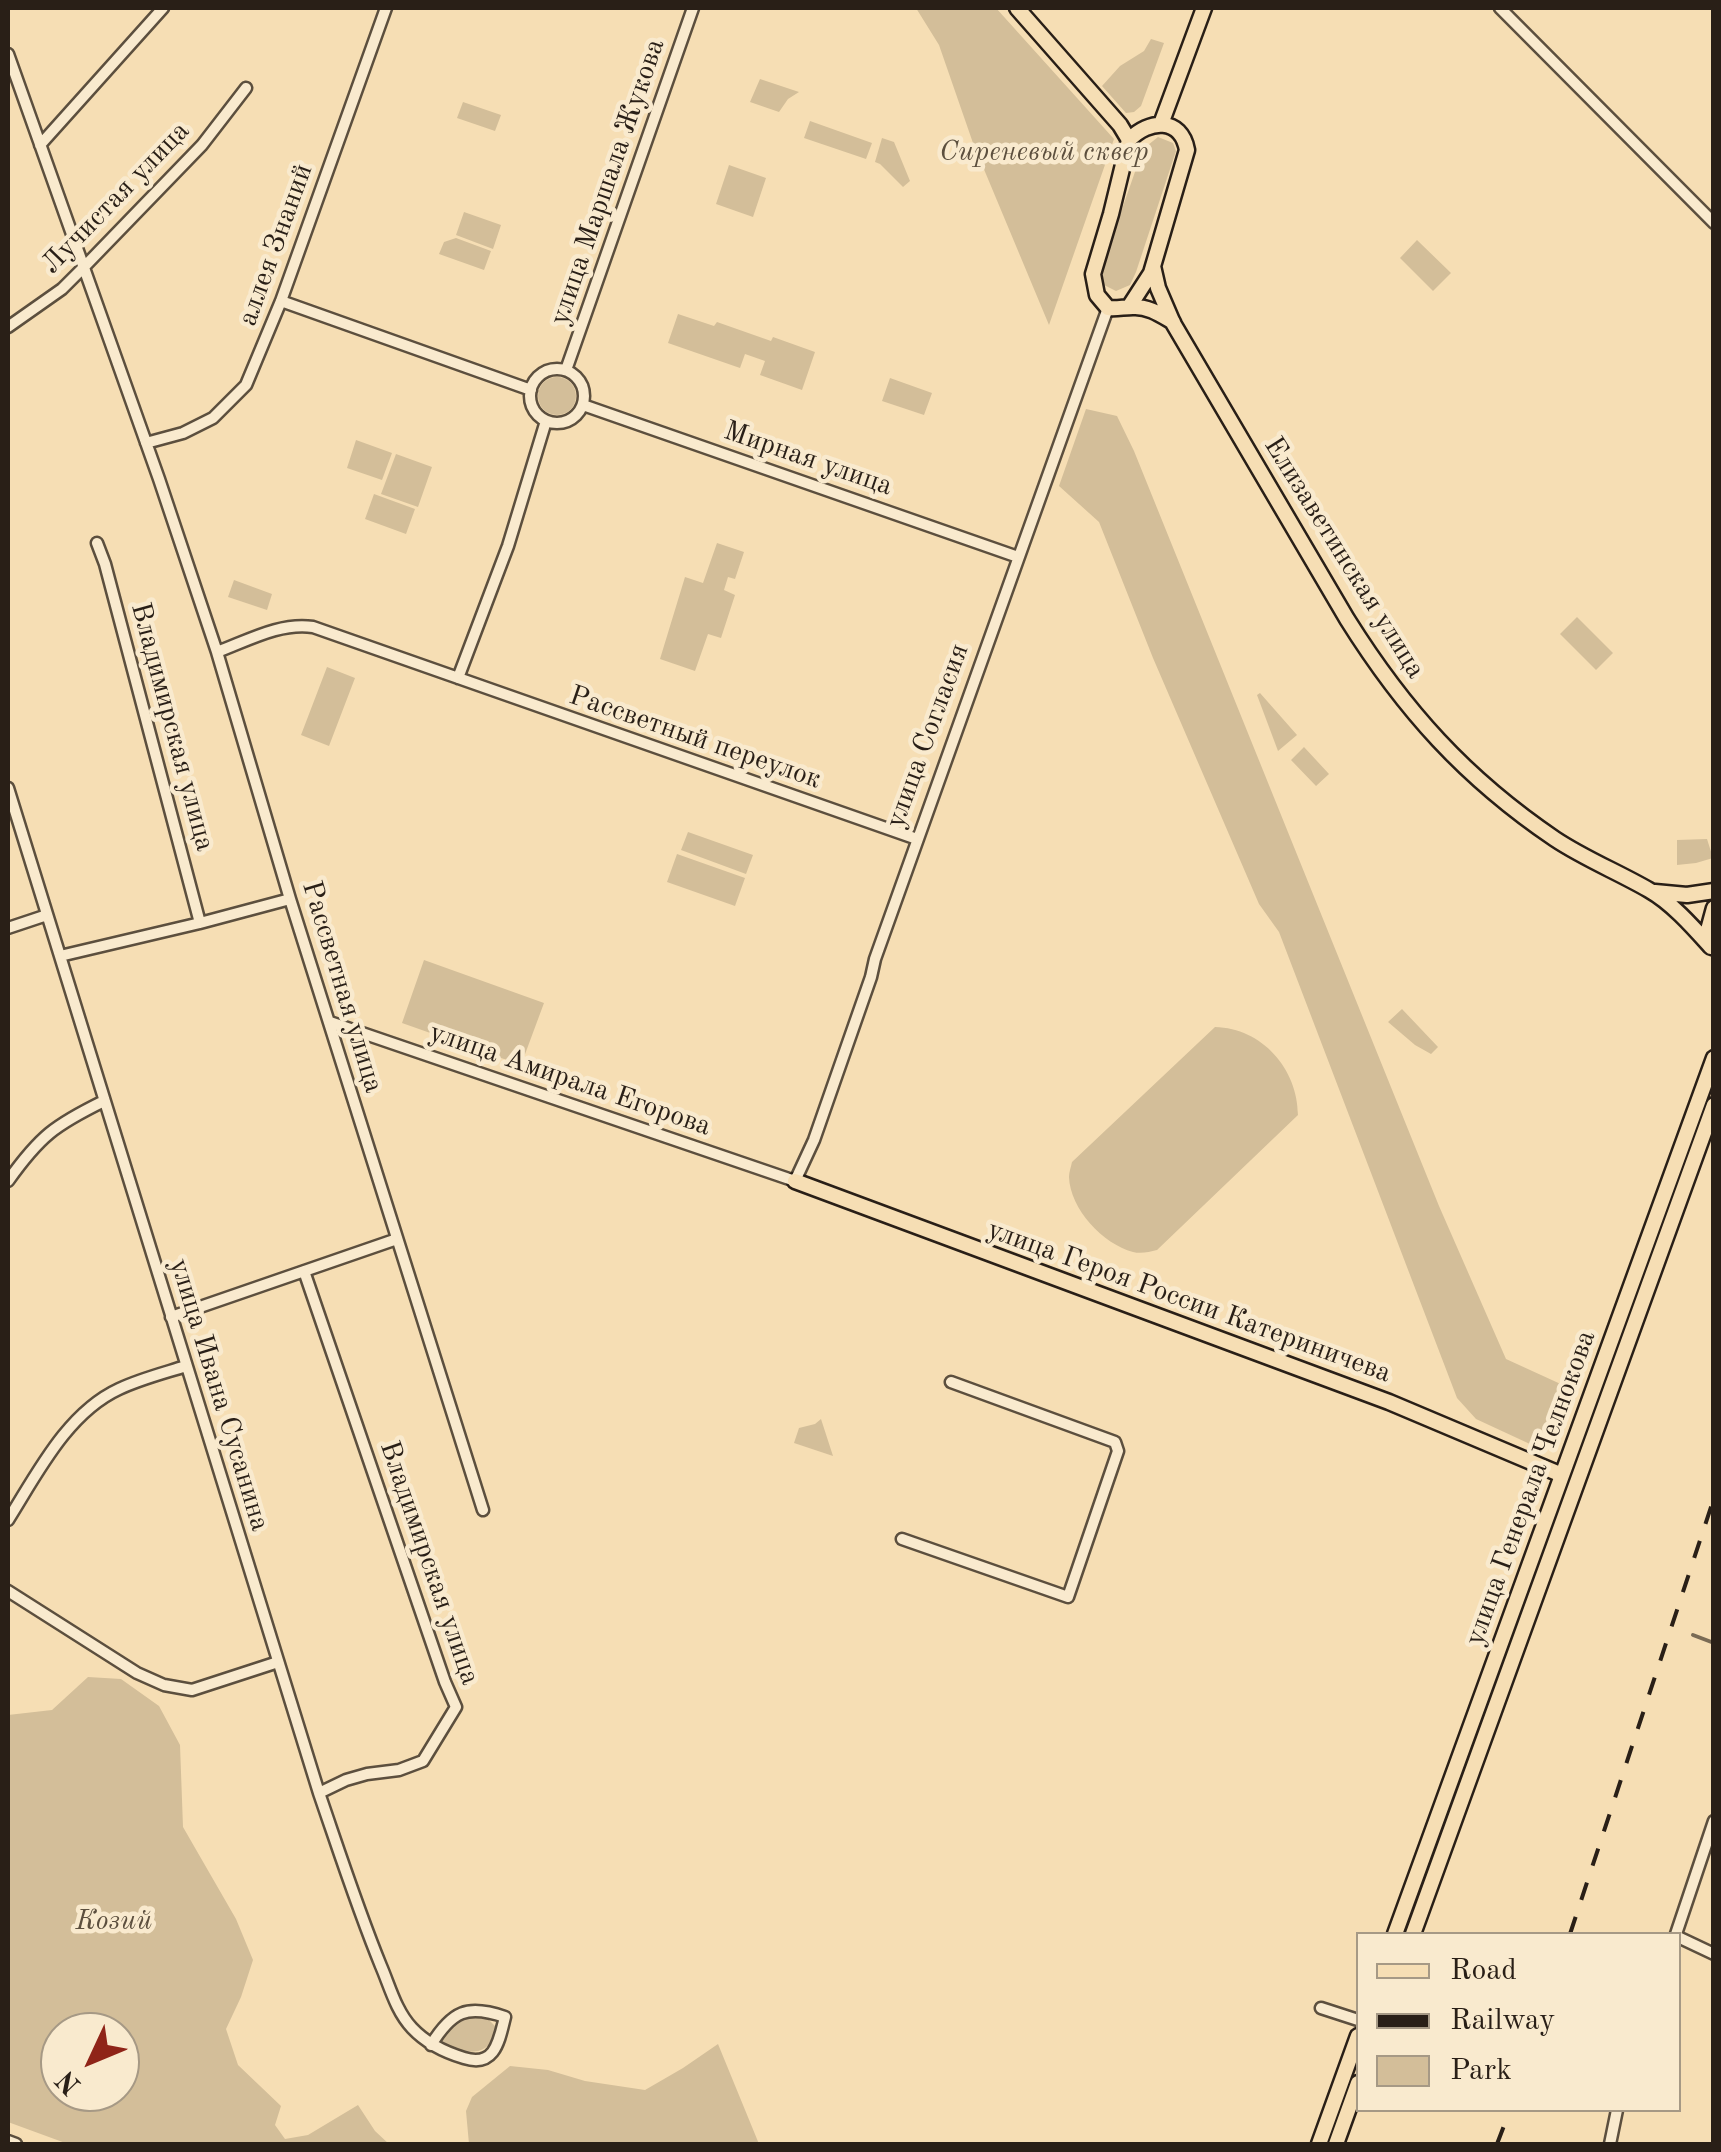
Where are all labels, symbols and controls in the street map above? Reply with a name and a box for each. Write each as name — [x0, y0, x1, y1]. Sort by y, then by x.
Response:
street label: улица Маршала Жукова — [543, 34, 673, 330]
street label: Лучистая улица — [35, 115, 197, 281]
park label: Сиреневый сквер — [939, 136, 1149, 170]
street label: аллея Знаний — [231, 160, 321, 330]
street label: Мирная улица — [719, 414, 897, 504]
street label: Елизаветинская улица — [1256, 431, 1432, 685]
street label: Владимирская улица — [123, 599, 221, 855]
street label: улица Согласия — [879, 639, 977, 833]
street label: Рассветный переулок — [564, 679, 826, 797]
street label: Рассветная улица — [294, 877, 390, 1097]
street label: улица Амирала Егорова — [425, 1016, 715, 1144]
street label: улица Героя России Катериничева — [982, 1213, 1396, 1391]
street label: улица Ивана Сусанина — [162, 1255, 276, 1535]
street label: улица Генерала Челнокова — [1458, 1326, 1604, 1650]
street label: Владимирская улица — [371, 1437, 487, 1689]
park label: Козий — [76, 1905, 152, 1939]
legend — [1356, 1932, 1681, 2112]
text: Road — [1450, 1956, 1517, 1986]
text: Railway — [1450, 2006, 1555, 2036]
north arrow — [40, 2012, 140, 2112]
text: Park — [1450, 2056, 1512, 2086]
text: N — [52, 2064, 87, 2099]

